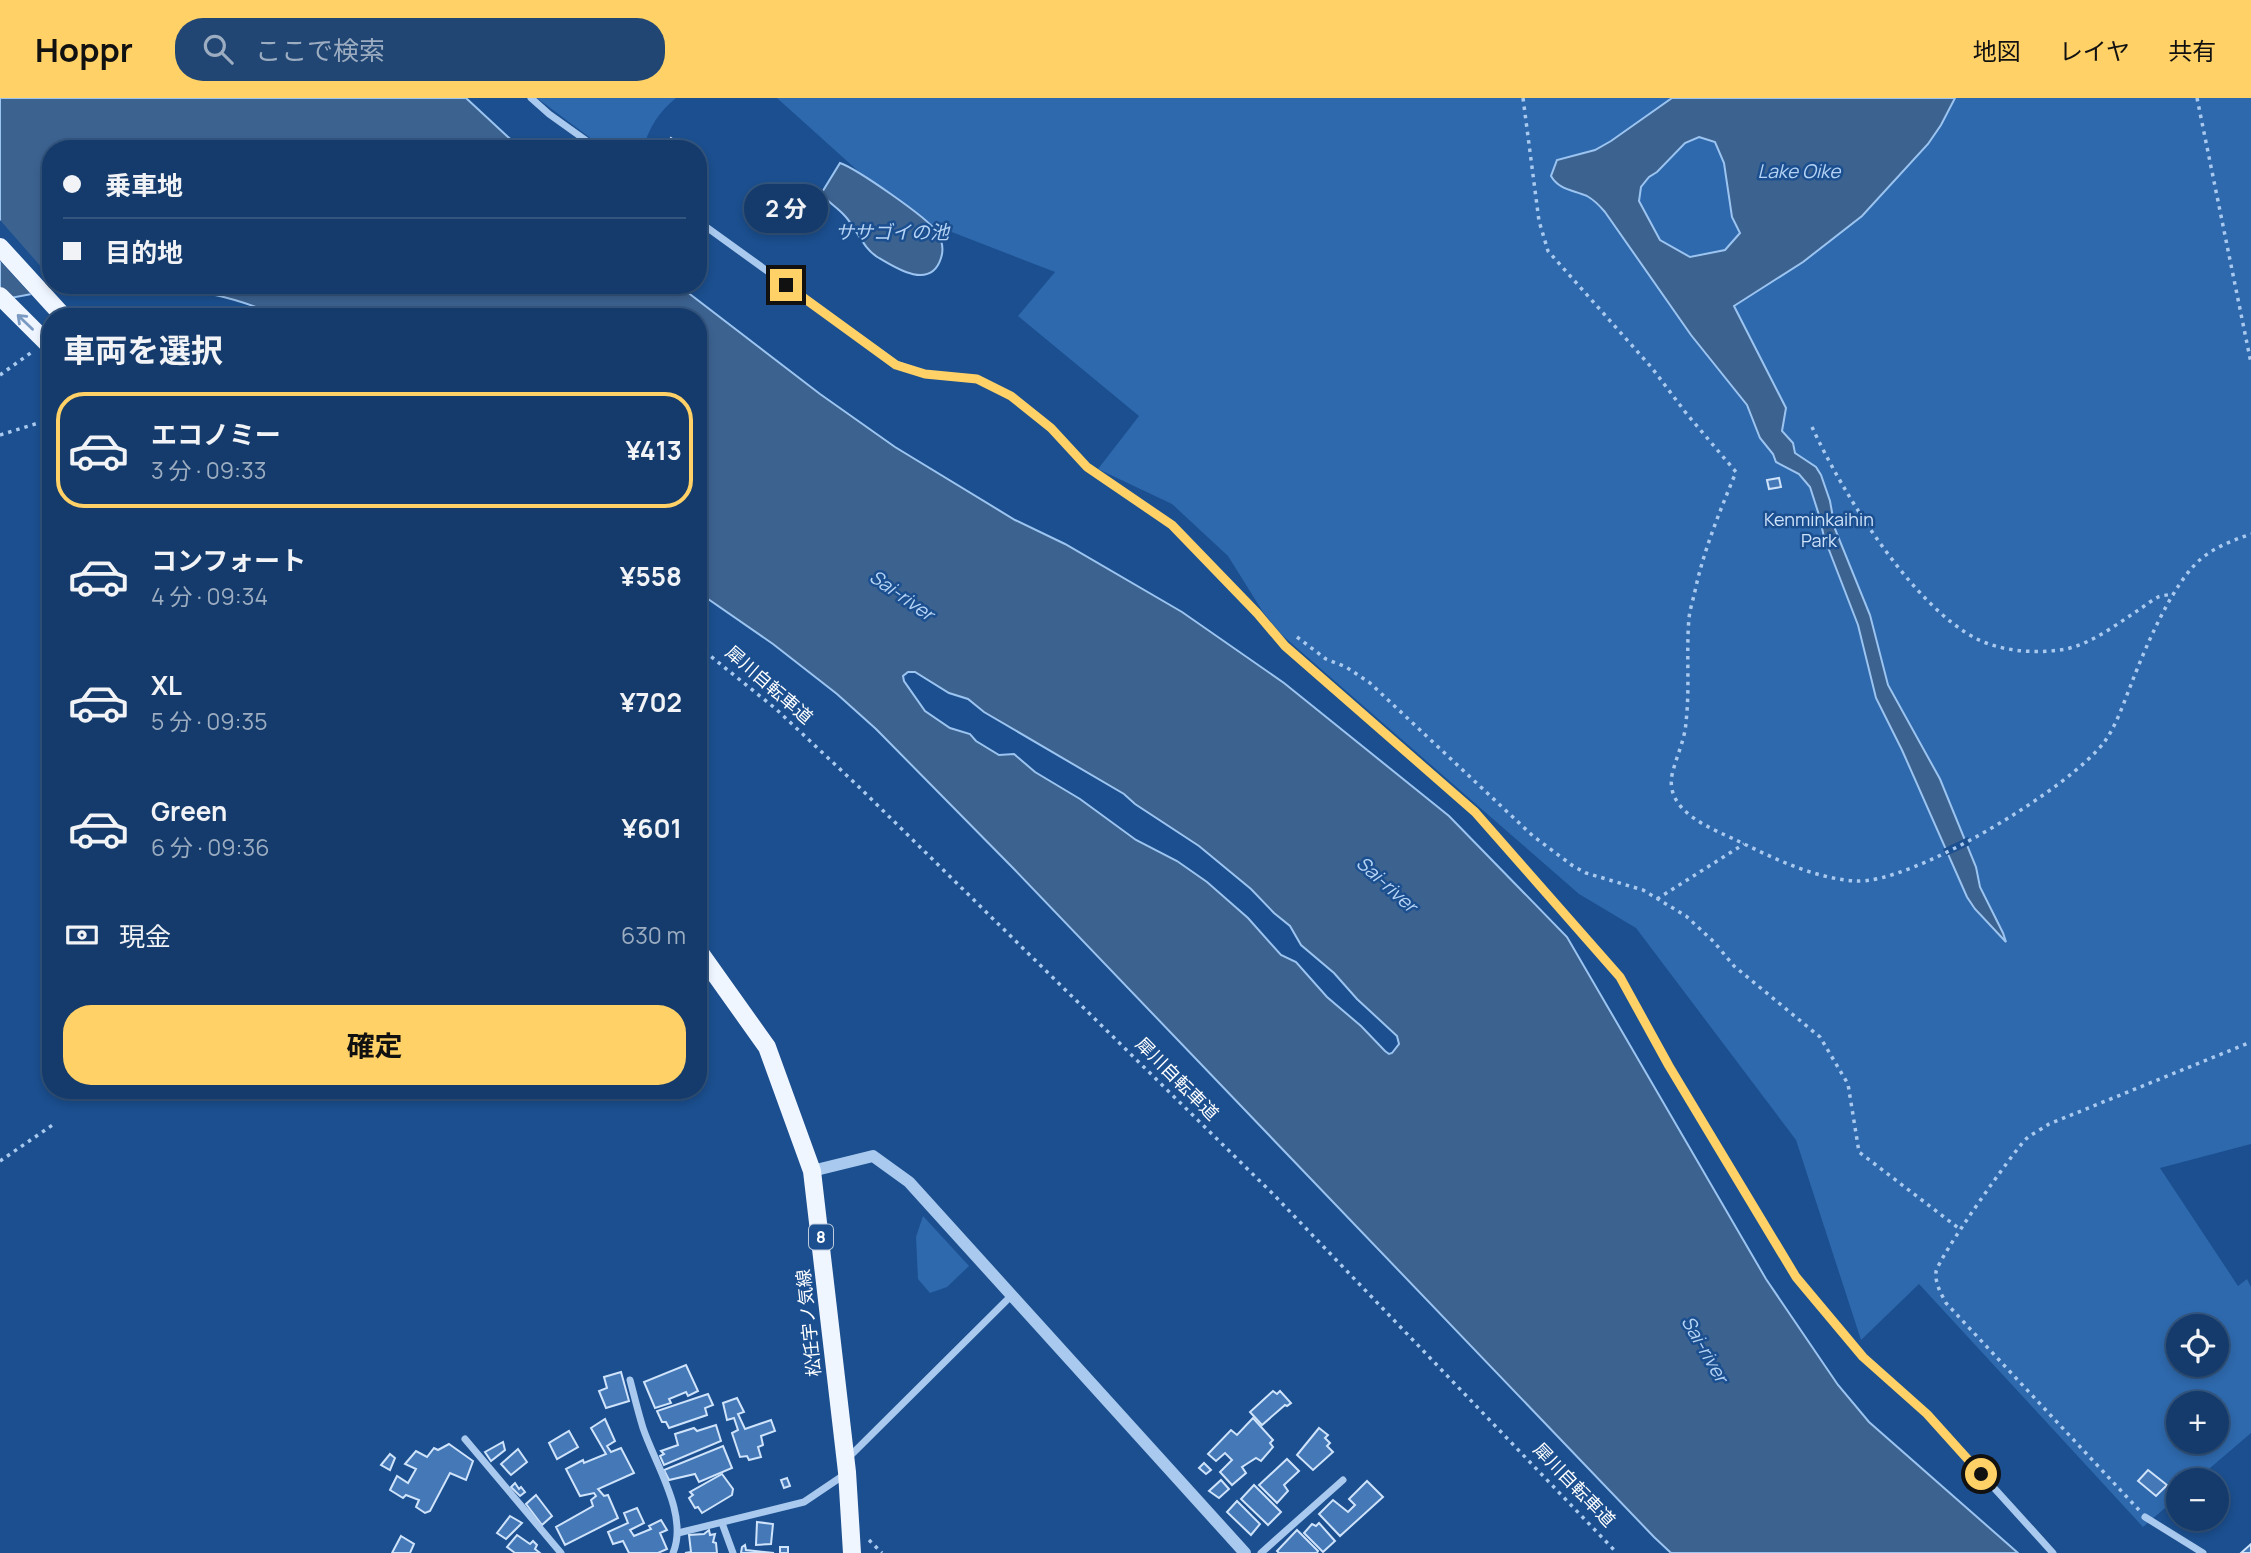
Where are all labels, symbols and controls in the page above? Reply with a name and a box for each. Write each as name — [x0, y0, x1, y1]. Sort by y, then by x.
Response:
search box — [175, 18, 665, 81]
text: Hoppr — [35, 27, 133, 72]
icon: search — [199, 30, 237, 68]
text: ここで検索 — [255, 32, 385, 68]
text: 地図 — [1973, 34, 2021, 67]
text: レイヤ — [2059, 34, 2130, 67]
text: 共有 — [2168, 34, 2216, 67]
water label: Lake Oike — [1758, 158, 1842, 184]
text: 乗車地 — [105, 167, 183, 203]
callout: 2 分 — [744, 184, 828, 232]
text: 2 分 — [765, 192, 807, 224]
water label: ササゴイの池 — [835, 219, 951, 245]
text: 目的地 — [105, 234, 183, 270]
route end — [770, 269, 802, 301]
one-way arrow — [17, 314, 34, 331]
text: 車両を選択 — [63, 328, 223, 372]
text: エコノミー — [151, 416, 281, 452]
icon: car — [67, 419, 130, 482]
text: ¥413 — [626, 432, 682, 468]
text: 3 分 · 09:33 — [151, 454, 266, 486]
park label: Kenminkaihin Park — [1764, 507, 1874, 552]
text: コンフォート — [151, 542, 306, 578]
icon: car — [67, 545, 130, 608]
text: ¥558 — [620, 558, 682, 594]
water label: Sai-river — [865, 563, 941, 628]
text: 4 分 · 09:34 — [151, 580, 268, 612]
street label: 犀川自転車道 — [721, 640, 818, 729]
text: XL — [151, 667, 182, 703]
icon: car — [67, 671, 130, 734]
text: ¥702 — [620, 684, 682, 720]
text: 5 分 · 09:35 — [151, 705, 267, 737]
text: Green — [151, 793, 227, 829]
icon: car — [67, 797, 130, 860]
text: ¥601 — [621, 810, 682, 846]
text: 6 分 · 09:36 — [151, 831, 269, 863]
water label: Sai-river — [1351, 850, 1424, 920]
icon: cash — [63, 916, 101, 954]
text: 現金 — [119, 918, 171, 954]
text: 630 m — [621, 919, 686, 951]
button: 確定 — [63, 1005, 686, 1085]
street label: 犀川自転車道 — [1131, 1032, 1224, 1125]
road number: 8 — [809, 1224, 833, 1250]
street label: 松任宇ノ気線 — [790, 1268, 826, 1378]
water label: Sai-river — [1675, 1311, 1736, 1389]
map controls — [2166, 1314, 2229, 1531]
button: locate — [2166, 1314, 2229, 1377]
button: + — [2166, 1391, 2229, 1454]
street label: 犀川自転車道 — [1529, 1437, 1621, 1531]
route start — [1965, 1458, 1997, 1490]
button: − — [2166, 1468, 2229, 1531]

